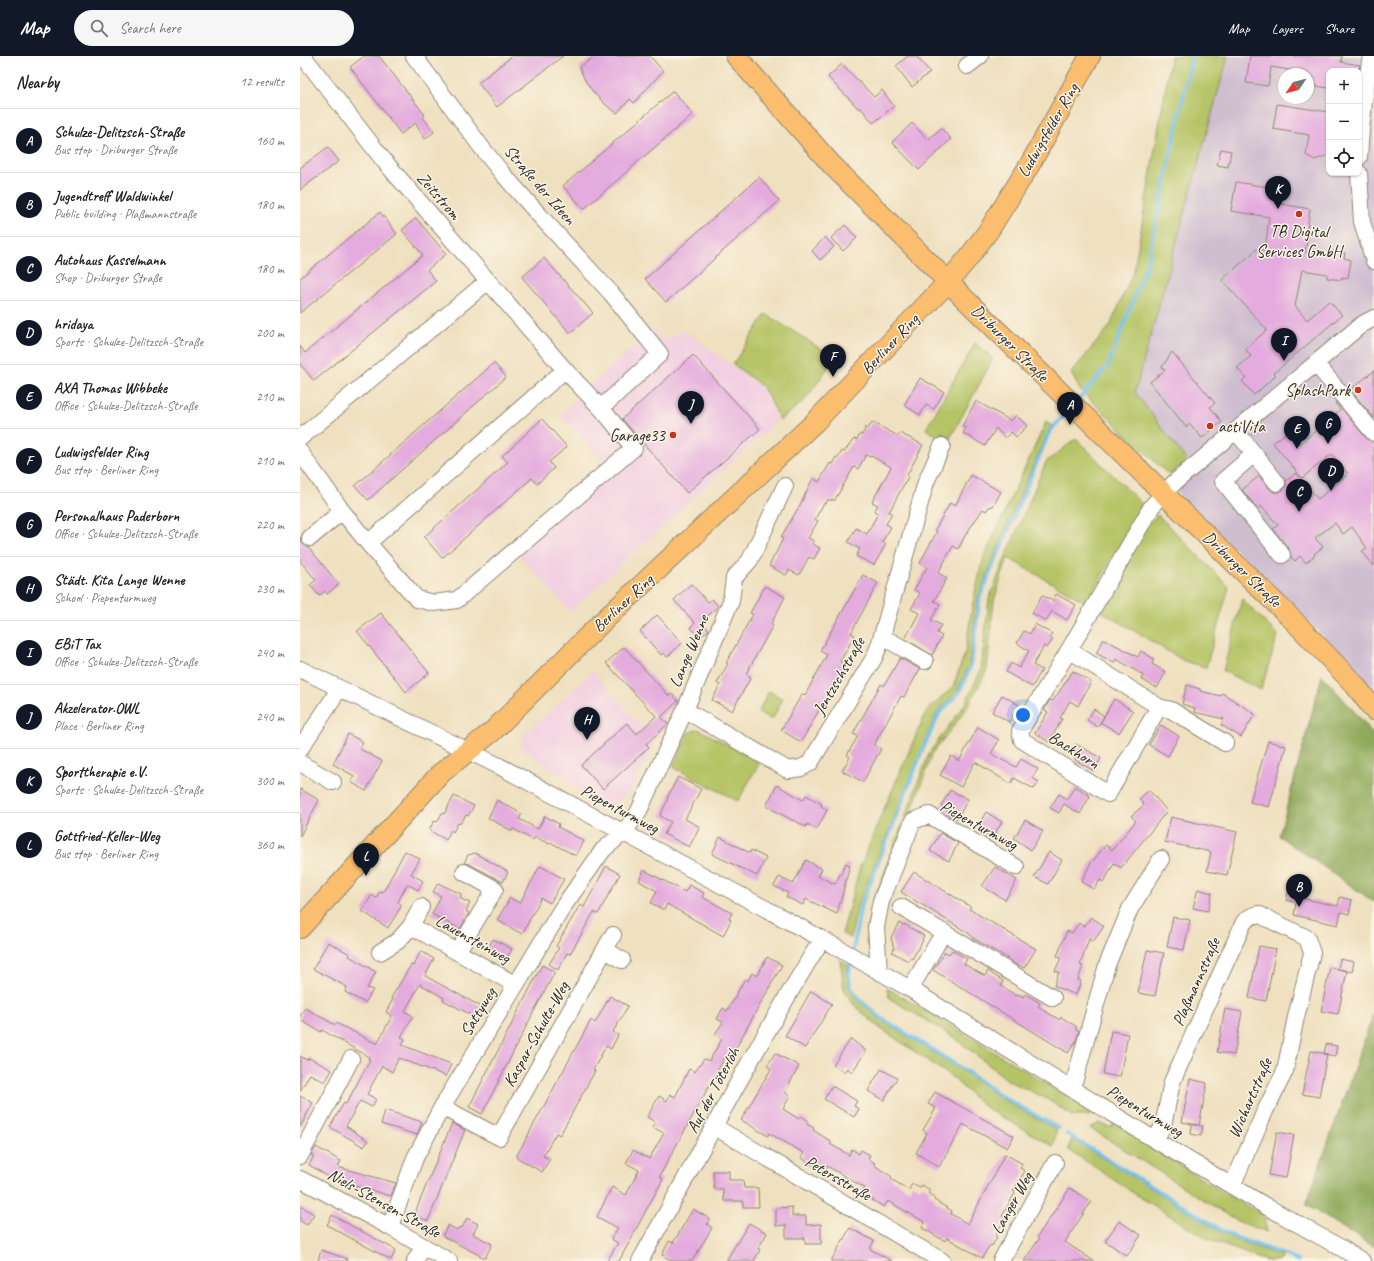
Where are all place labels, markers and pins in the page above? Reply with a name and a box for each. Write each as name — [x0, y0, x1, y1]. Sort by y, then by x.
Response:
pin: K — [1265, 176, 1291, 209]
marker: TB Digital Services GmbH — [1294, 209, 1304, 219]
place label: TB Digital Services GmbH — [1256, 221, 1344, 262]
pin: I — [1271, 328, 1297, 361]
pin: F — [820, 344, 846, 377]
place label: SplashPark — [1285, 380, 1352, 401]
marker: SplashPark — [1353, 385, 1363, 395]
pin: J — [678, 391, 704, 424]
pin: A — [1057, 392, 1083, 425]
pin: G — [1315, 411, 1341, 444]
place label: actiVita — [1218, 416, 1266, 437]
pin: E — [1284, 416, 1310, 449]
marker: actiVita — [1205, 421, 1215, 431]
place label: Garage33 — [609, 425, 666, 446]
marker: Garage33 — [668, 430, 678, 440]
pin: D — [1318, 458, 1344, 491]
pin: C — [1286, 479, 1312, 512]
pin: H — [574, 707, 600, 740]
pin: L — [353, 843, 379, 876]
pin: B — [1286, 874, 1312, 907]

